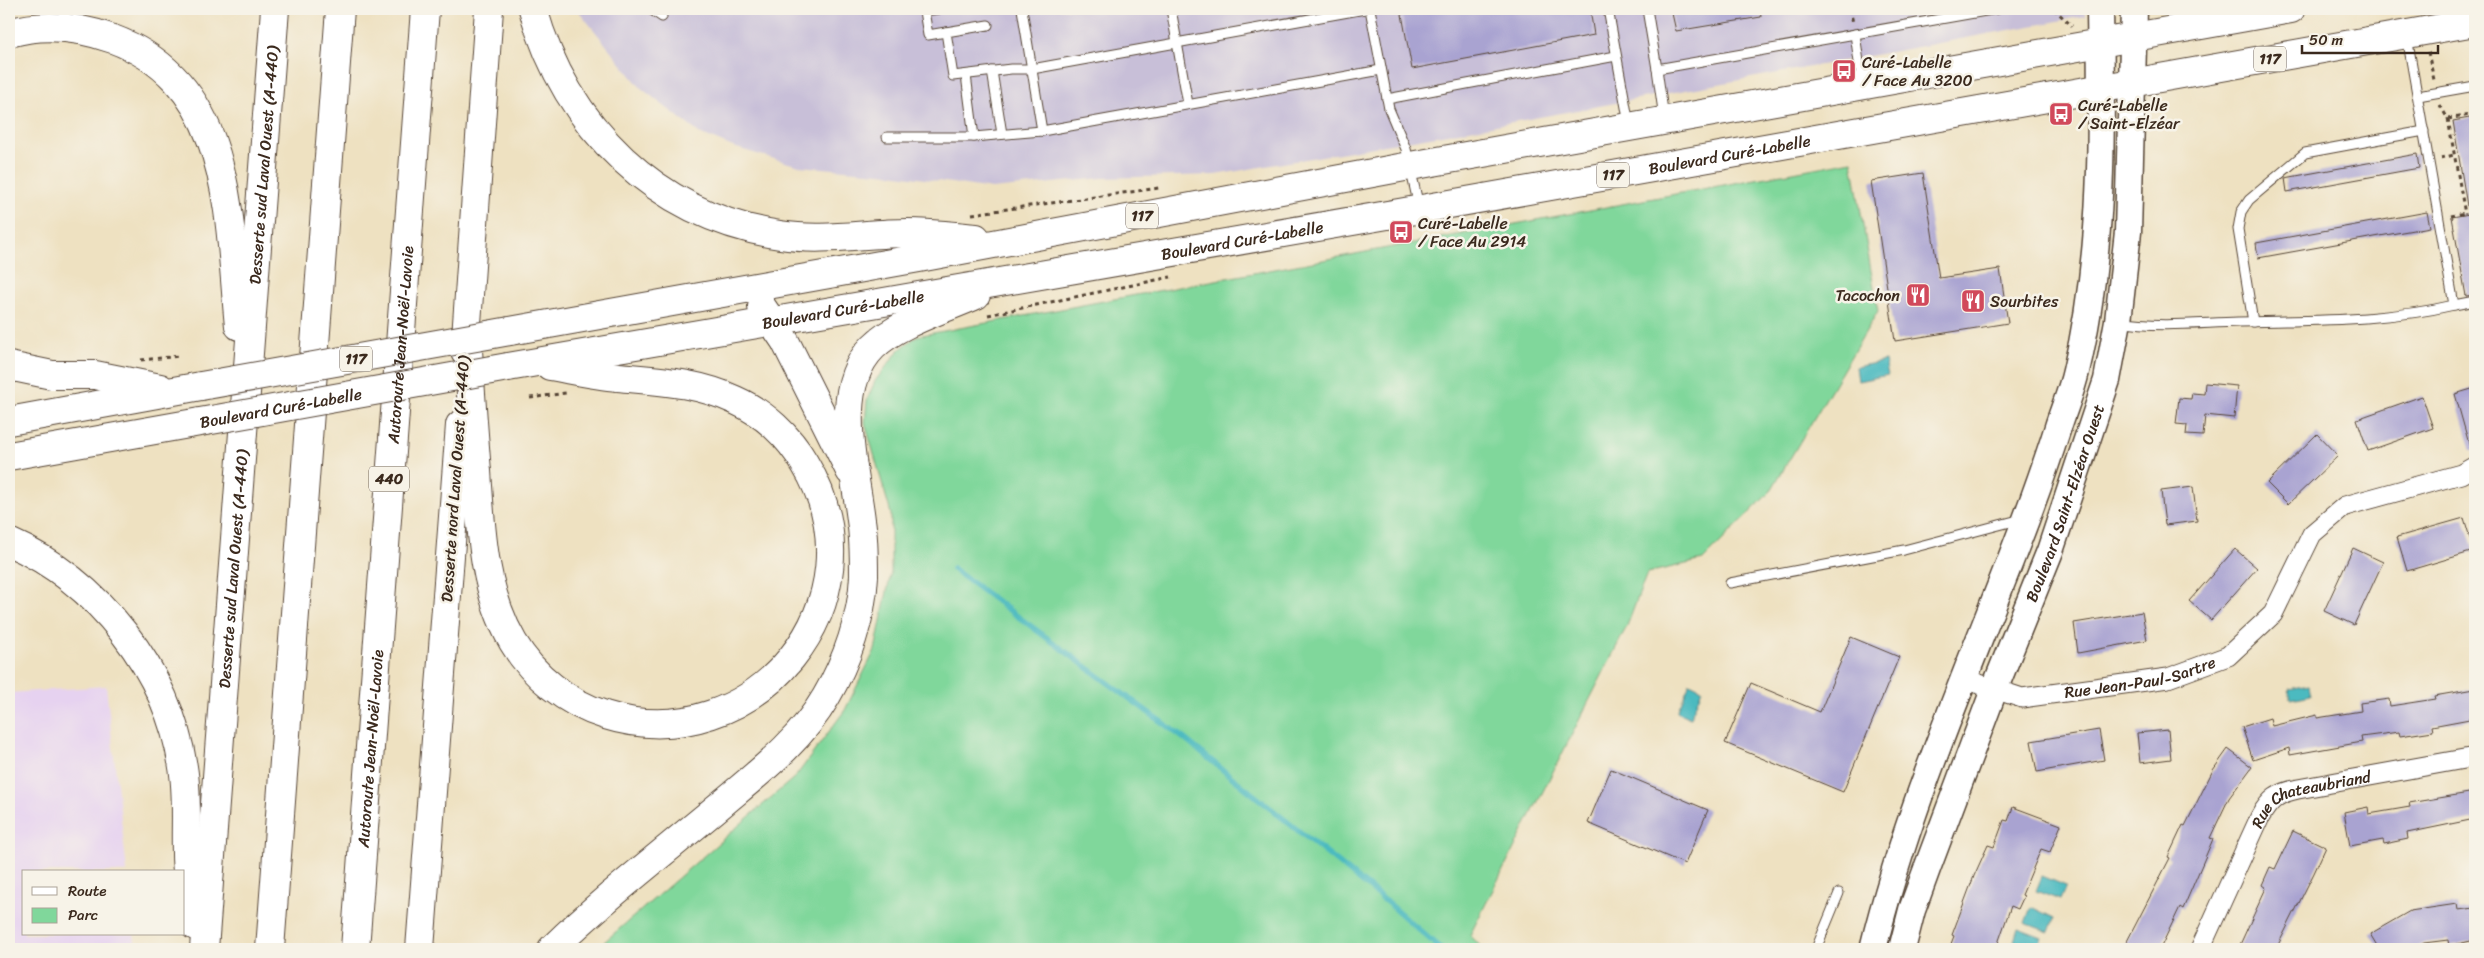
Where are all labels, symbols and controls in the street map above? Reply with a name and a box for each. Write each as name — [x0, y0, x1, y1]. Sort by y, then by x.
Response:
scale bar — [2302, 22, 2438, 54]
text: 50 m — [2309, 27, 2344, 53]
street label: Desserte sud Laval Ouest (A-440) — [240, 44, 287, 285]
road number: 117 — [2254, 46, 2286, 72]
place label: Curé-Labelle / Face Au 3200 — [1862, 48, 1973, 95]
bus stop icon: Curé-Labelle / Face Au 3200 — [1831, 58, 1857, 84]
place label: Curé-Labelle / Saint-Elzéar — [2078, 91, 2181, 138]
bus stop icon: Curé-Labelle / Saint-Elzéar — [2048, 101, 2074, 127]
street label: Boulevard Curé-Labelle — [1646, 126, 1813, 183]
road number: 117 — [1597, 162, 1629, 188]
road number: 117 — [1126, 204, 1158, 228]
place label: Curé-Labelle / Face Au 2914 — [1418, 209, 1526, 256]
street label: Boulevard Curé-Labelle — [1159, 212, 1325, 268]
bus stop icon: Curé-Labelle / Face Au 2914 — [1388, 219, 1414, 245]
street label: Autoroute Jean-Noël-Lavoie — [378, 244, 422, 446]
street label: Boulevard Curé-Labelle — [760, 281, 926, 337]
place label: Tacochon — [1835, 281, 1900, 310]
restaurant icon: Tacochon — [1905, 282, 1931, 308]
place label: Sourbites — [1990, 287, 2059, 316]
restaurant icon: Sourbites — [1960, 288, 1986, 314]
road number: 117 — [340, 346, 372, 372]
street label: Desserte nord Laval Ouest (A-440) — [432, 354, 478, 603]
street label: Boulevard Curé-Labelle — [197, 379, 364, 436]
street label: Boulevard Saint-Elzéar Ouest — [2016, 400, 2112, 606]
street label: Desserte sud Laval Ouest (A-440) — [209, 448, 256, 689]
road number: 440 — [369, 466, 409, 492]
street label: Rue Jean-Paul-Sartre — [2062, 647, 2220, 707]
street label: Autoroute Jean-Noël-Lavoie — [348, 648, 392, 850]
street label: Rue Chateaubriand — [2242, 761, 2374, 833]
legend — [22, 870, 185, 936]
text: Route — [68, 878, 107, 904]
text: Parc — [68, 902, 98, 928]

